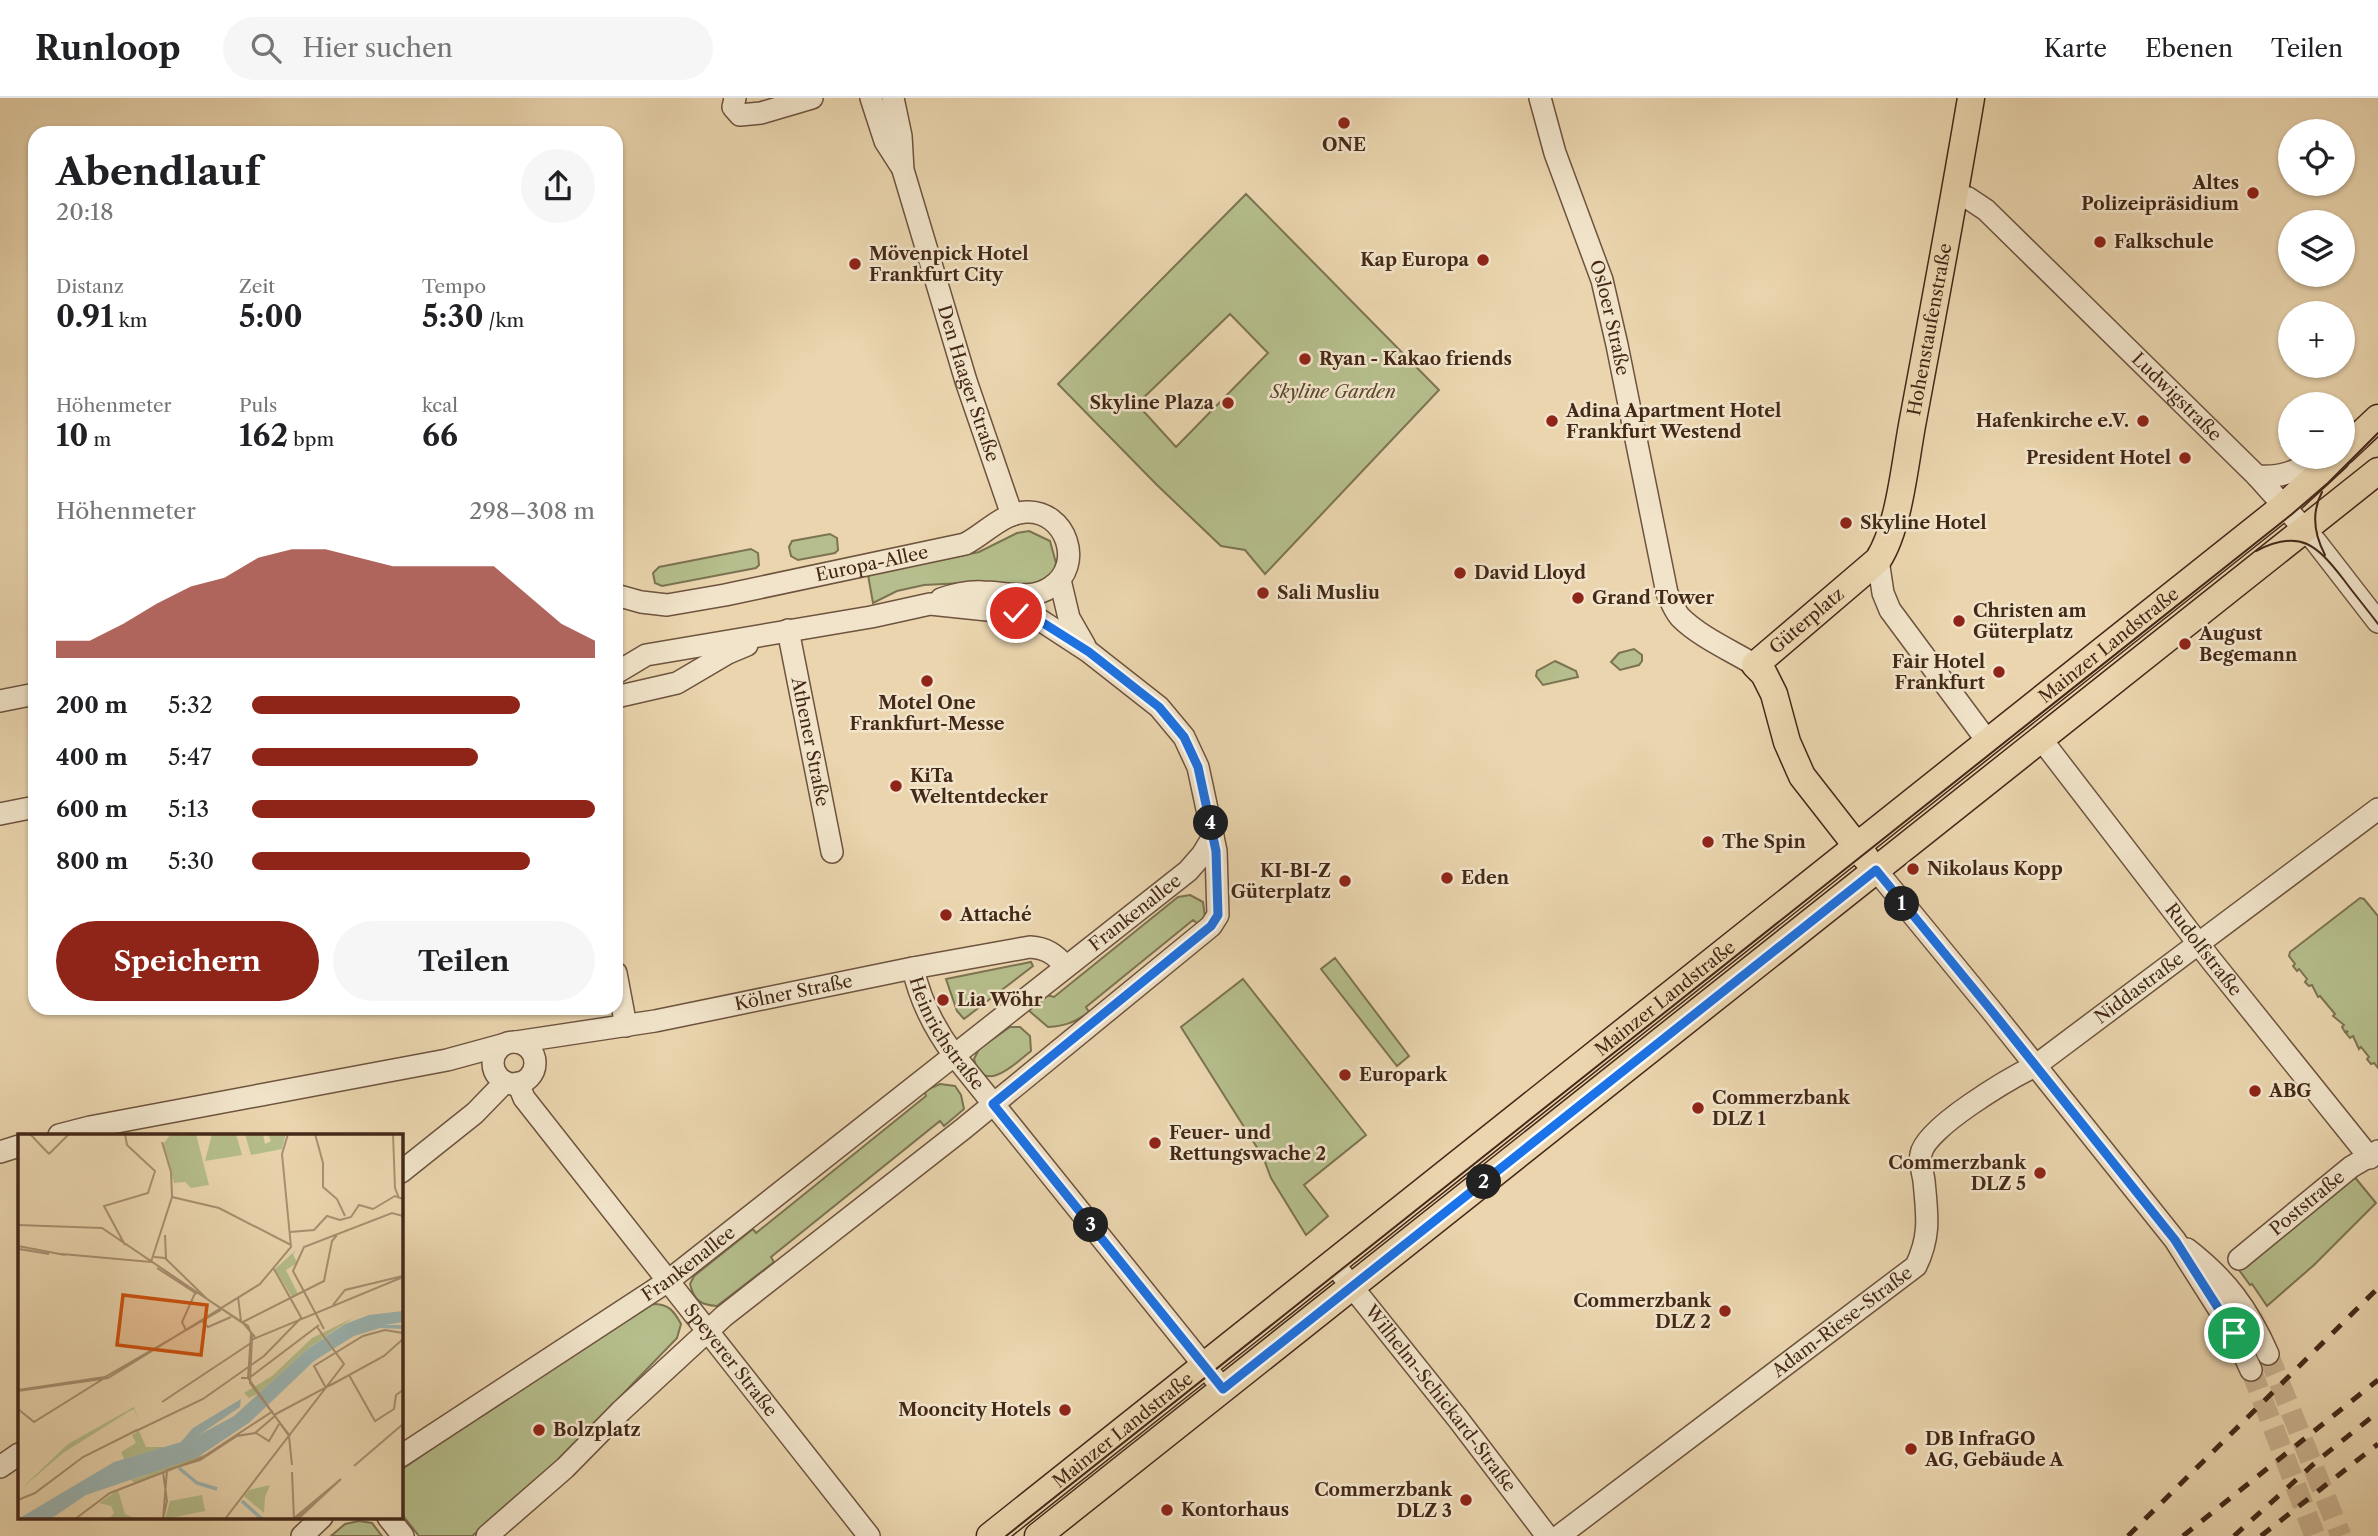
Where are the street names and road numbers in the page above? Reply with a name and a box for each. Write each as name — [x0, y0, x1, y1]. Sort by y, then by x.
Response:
street label: Hohenstaufenstraße — [1903, 242, 1956, 417]
street label: Osloer Straße — [1585, 257, 1634, 377]
street label: Den Haager Straße — [933, 302, 1004, 465]
street label: Ludwigstraße — [2127, 348, 2226, 446]
street label: Europa-Allee — [813, 541, 930, 586]
street label: Güterplatz — [1765, 583, 1848, 659]
street label: Mainzer Landstraße — [2034, 583, 2183, 708]
street label: Athener Straße — [786, 674, 834, 808]
street label: Frankenallee — [1084, 870, 1186, 956]
street label: Rudolfstraße — [2160, 899, 2247, 1000]
street label: Mainzer Landstraße — [1591, 936, 1740, 1061]
street label: Niddastraße — [2090, 948, 2188, 1028]
street label: Kölner Straße — [733, 970, 855, 1015]
street label: Heinrichstraße — [904, 974, 989, 1094]
street label: Poststraße — [2265, 1166, 2349, 1240]
street label: Frankenallee — [638, 1221, 740, 1306]
street label: Adam-Riese-Straße — [1767, 1262, 1917, 1383]
street label: Speyerer Straße — [679, 1299, 782, 1421]
street label: Wilhelm-Schickard-Straße — [1360, 1300, 1521, 1496]
street label: Mainzer Landstraße — [1048, 1368, 1198, 1493]

